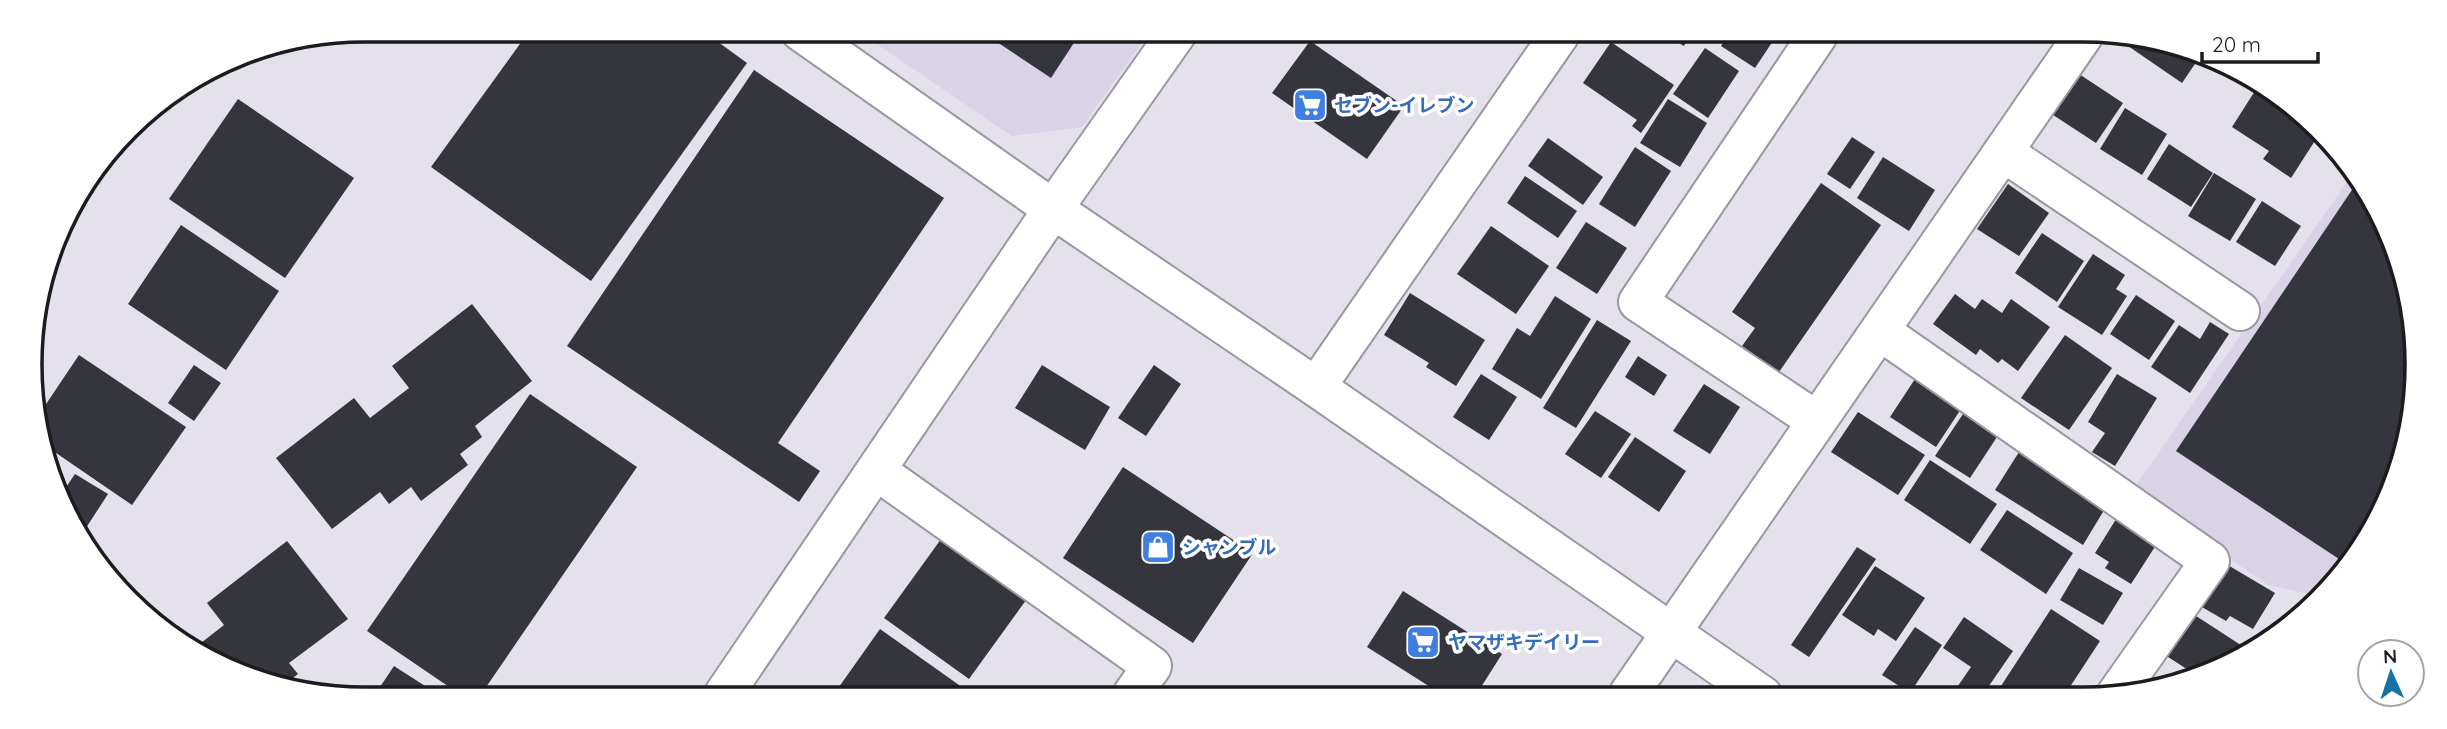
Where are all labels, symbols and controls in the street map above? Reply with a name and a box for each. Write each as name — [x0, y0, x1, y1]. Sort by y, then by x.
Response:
scale bar — [2202, 21, 2318, 65]
text: 20 m — [2212, 31, 2261, 57]
supermarket icon: セブン-イレブン — [1291, 86, 1329, 124]
place label: セブン-イレブン — [1334, 93, 1475, 117]
shop icon: シャンブル — [1139, 528, 1177, 566]
place label: シャンブル — [1182, 535, 1276, 559]
supermarket icon: ヤマザキデイリー — [1404, 623, 1442, 661]
place label: ヤマザキデイリー — [1448, 630, 1600, 654]
north arrow — [2356, 638, 2426, 708]
text: N — [2383, 644, 2398, 668]

